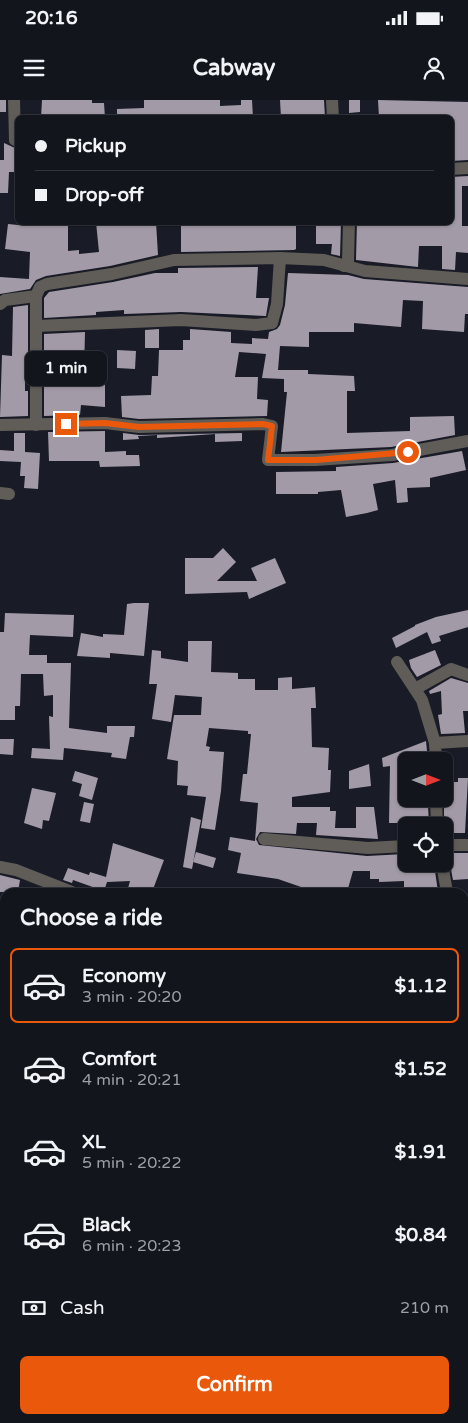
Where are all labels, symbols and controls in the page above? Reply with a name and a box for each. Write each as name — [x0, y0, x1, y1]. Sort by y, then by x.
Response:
text: 20:16 — [25, 7, 78, 29]
icon: menu — [20, 54, 48, 82]
icon: person — [420, 54, 448, 82]
text: Cabway — [193, 55, 275, 81]
text: Pickup — [65, 135, 126, 157]
text: Drop-off — [65, 184, 144, 206]
callout: 1 min — [25, 352, 107, 386]
text: 1 min — [45, 358, 87, 378]
route end — [55, 413, 77, 435]
route start — [397, 441, 419, 463]
north arrow — [398, 752, 452, 808]
map controls — [398, 752, 453, 872]
button: locate — [398, 817, 453, 872]
text: Choose a ride — [20, 905, 163, 931]
icon: car — [22, 963, 67, 1008]
text: Economy — [82, 965, 166, 987]
text: $1.12 — [395, 975, 447, 997]
text: 3 min · 20:20 — [82, 987, 181, 1007]
icon: car — [22, 1046, 67, 1091]
text: Comfort — [82, 1048, 156, 1070]
text: $1.52 — [395, 1058, 447, 1080]
text: 4 min · 20:21 — [82, 1070, 181, 1090]
icon: car — [22, 1129, 67, 1174]
text: XL — [82, 1131, 106, 1153]
text: $1.91 — [395, 1141, 447, 1163]
text: 5 min · 20:22 — [82, 1153, 181, 1173]
icon: car — [22, 1212, 67, 1257]
text: Black — [82, 1214, 131, 1236]
text: $0.84 — [395, 1224, 447, 1246]
text: 6 min · 20:23 — [82, 1236, 181, 1256]
icon: cash — [20, 1294, 48, 1322]
text: Cash — [60, 1297, 105, 1319]
text: 210 m — [400, 1298, 449, 1318]
button: Confirm — [20, 1356, 449, 1414]

